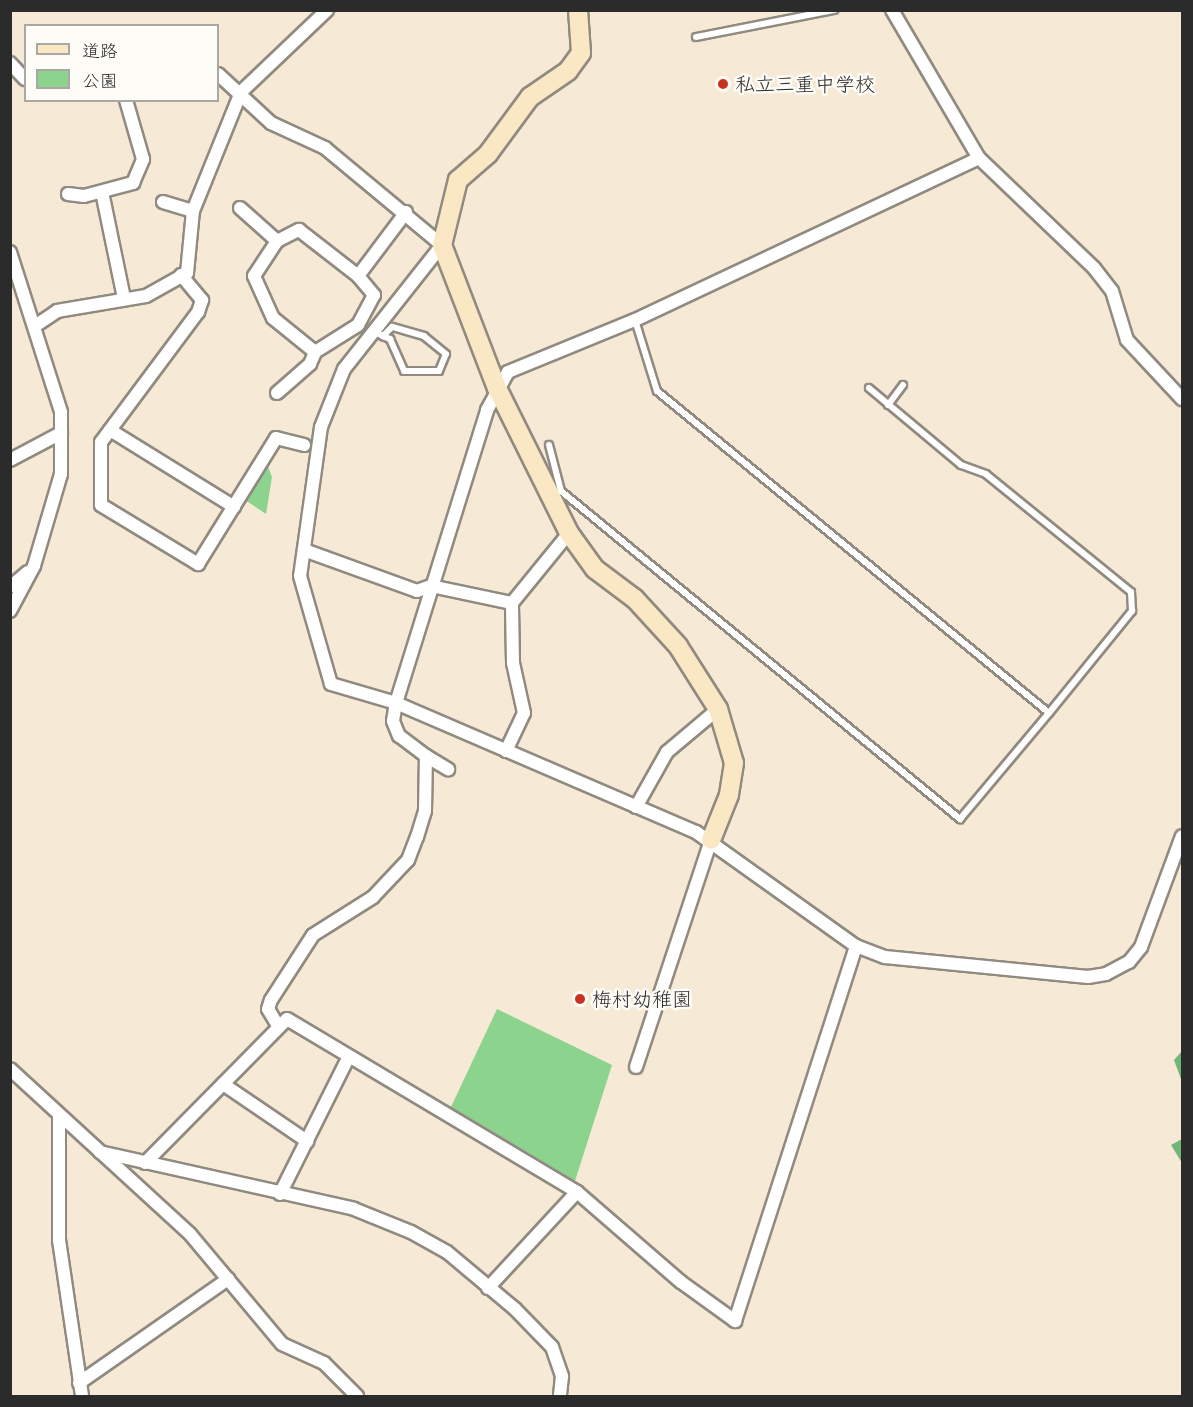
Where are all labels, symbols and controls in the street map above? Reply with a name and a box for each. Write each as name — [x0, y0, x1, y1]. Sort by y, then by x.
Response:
legend — [24, 24, 219, 102]
text: 道路 — [82, 41, 118, 62]
text: 公園 — [82, 71, 118, 92]
place label: 私立三重中学校 — [735, 72, 875, 96]
marker: 私立三重中学校 — [716, 77, 730, 91]
place label: 梅村幼稚園 — [592, 987, 692, 1011]
marker: 梅村幼稚園 — [573, 992, 587, 1006]

